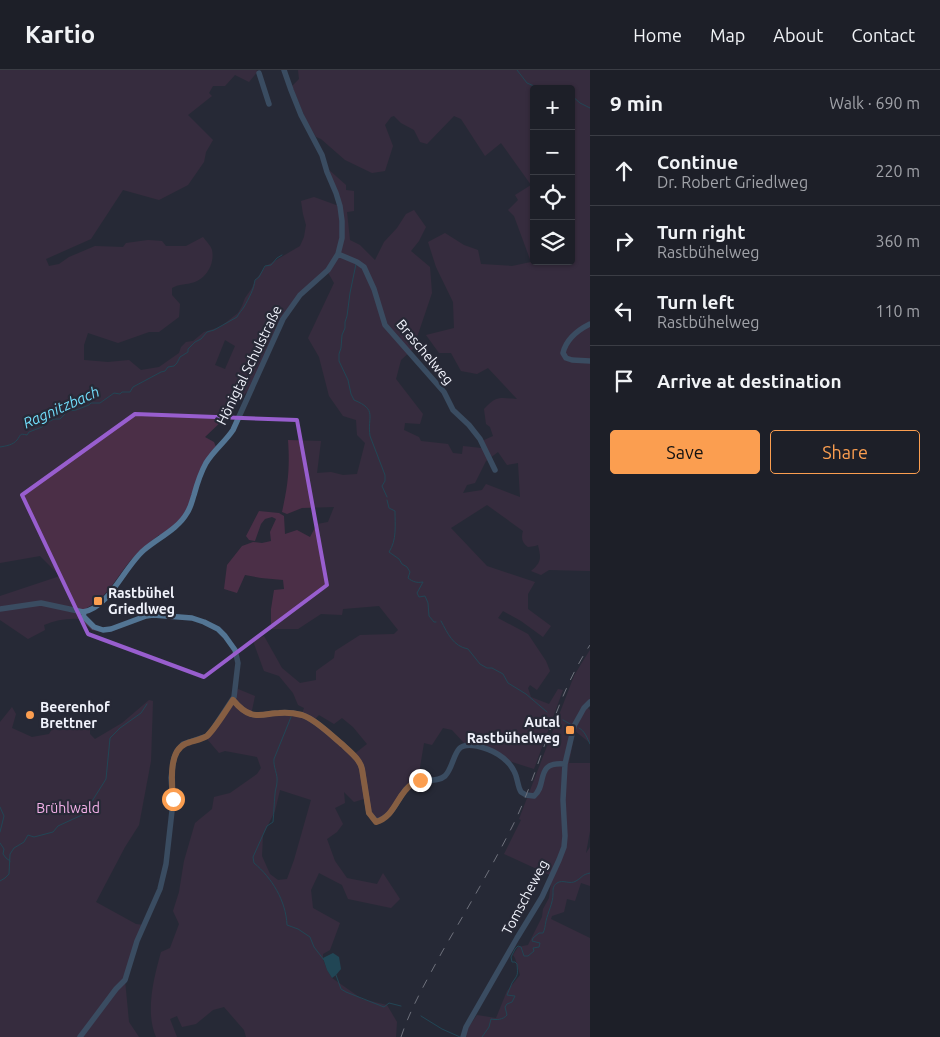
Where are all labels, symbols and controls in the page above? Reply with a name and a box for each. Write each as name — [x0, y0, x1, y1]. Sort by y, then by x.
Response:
text: Kartio — [25, 21, 95, 48]
text: Home — [633, 25, 682, 45]
text: Map — [710, 25, 745, 45]
text: About — [773, 25, 823, 45]
text: Contact — [851, 25, 915, 45]
map controls — [530, 85, 575, 265]
button: + — [530, 85, 575, 130]
text: 9 min — [610, 91, 663, 115]
text: Walk · 690 m — [829, 94, 920, 112]
button: − — [530, 130, 575, 175]
text: Continue — [657, 151, 738, 173]
icon: ahead — [610, 157, 638, 185]
text: 220 m — [875, 162, 920, 180]
text: Dr. Robert Griedlweg — [657, 173, 808, 191]
button: locate — [530, 175, 575, 220]
button: layers — [530, 220, 575, 265]
text: Turn right — [657, 221, 745, 243]
icon: right — [610, 227, 638, 255]
text: 360 m — [875, 232, 920, 250]
text: Rastbühelweg — [657, 243, 759, 261]
text: Turn left — [657, 291, 735, 313]
icon: left — [610, 297, 638, 325]
text: 110 m — [875, 302, 920, 320]
street label: Hönigtal Schulstraße — [213, 303, 285, 427]
text: Rastbühelweg — [657, 313, 759, 331]
street label: Braschelweg — [393, 316, 457, 388]
icon: arrive — [610, 367, 638, 395]
text: Arrive at destination — [657, 370, 842, 392]
water label: Ragnitzbach — [20, 383, 102, 431]
button: Save — [610, 430, 760, 474]
button: Share — [770, 430, 920, 474]
place label: Rastbühel Griedlweg — [108, 585, 175, 617]
marker: Rastbühel Griedlweg — [92, 595, 104, 607]
place label: Beerenhof Brettner — [40, 699, 110, 731]
marker: Beerenhof Brettner — [24, 709, 36, 721]
place label: Autal Rastbühelweg — [467, 714, 560, 746]
marker: Autal Rastbühelweg — [564, 724, 576, 736]
route end — [409, 769, 432, 792]
route start — [162, 788, 185, 811]
park label: Brühlwald — [36, 800, 100, 816]
street label: Tomscheweg — [499, 857, 551, 937]

